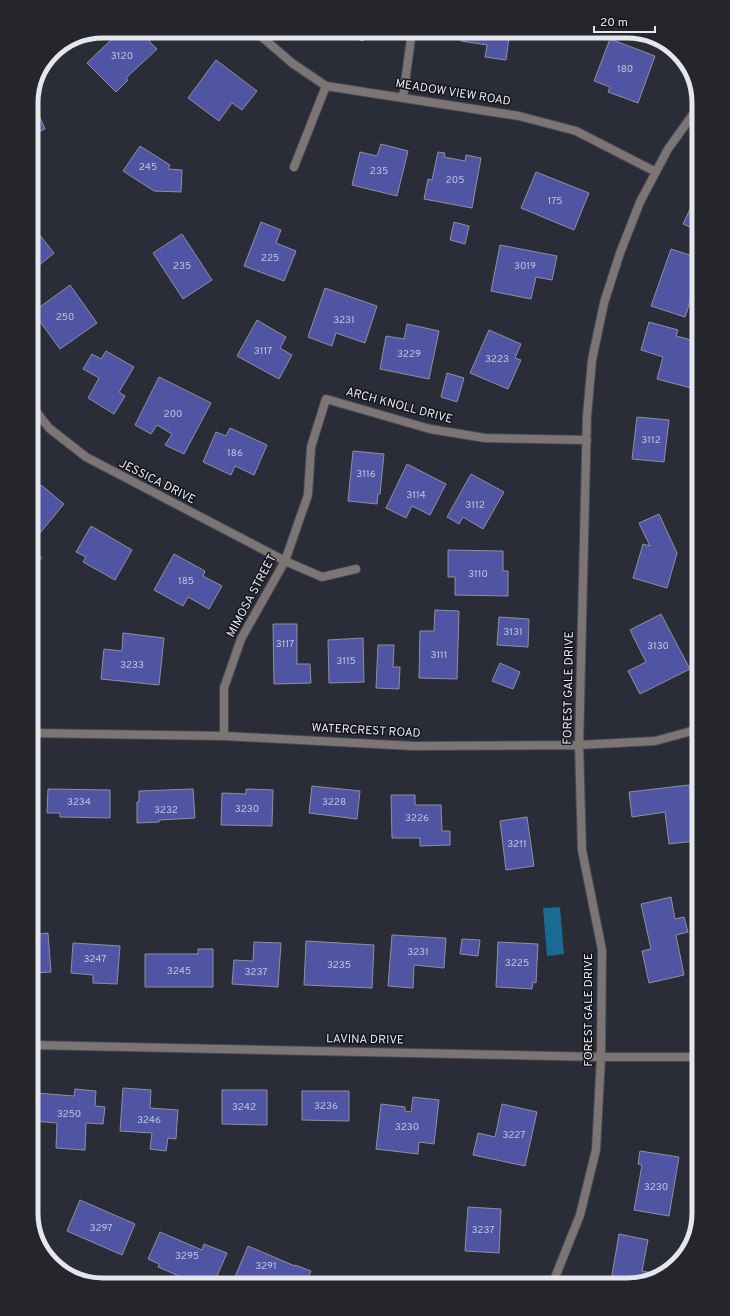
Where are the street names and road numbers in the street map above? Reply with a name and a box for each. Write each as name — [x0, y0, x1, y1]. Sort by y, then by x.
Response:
street label: MEADOW VIEW ROAD — [394, 76, 512, 110]
street label: ARCH KNOLL DRIVE — [344, 384, 454, 428]
street label: JESSICA DRIVE — [116, 456, 198, 508]
street label: MIMOSA STREET — [223, 552, 281, 640]
street label: FOREST GALE DRIVE — [560, 631, 578, 745]
street label: WATERCREST ROAD — [311, 720, 421, 742]
street label: FOREST GALE DRIVE — [581, 953, 597, 1067]
street label: LAVINA DRIVE — [326, 1031, 404, 1049]

